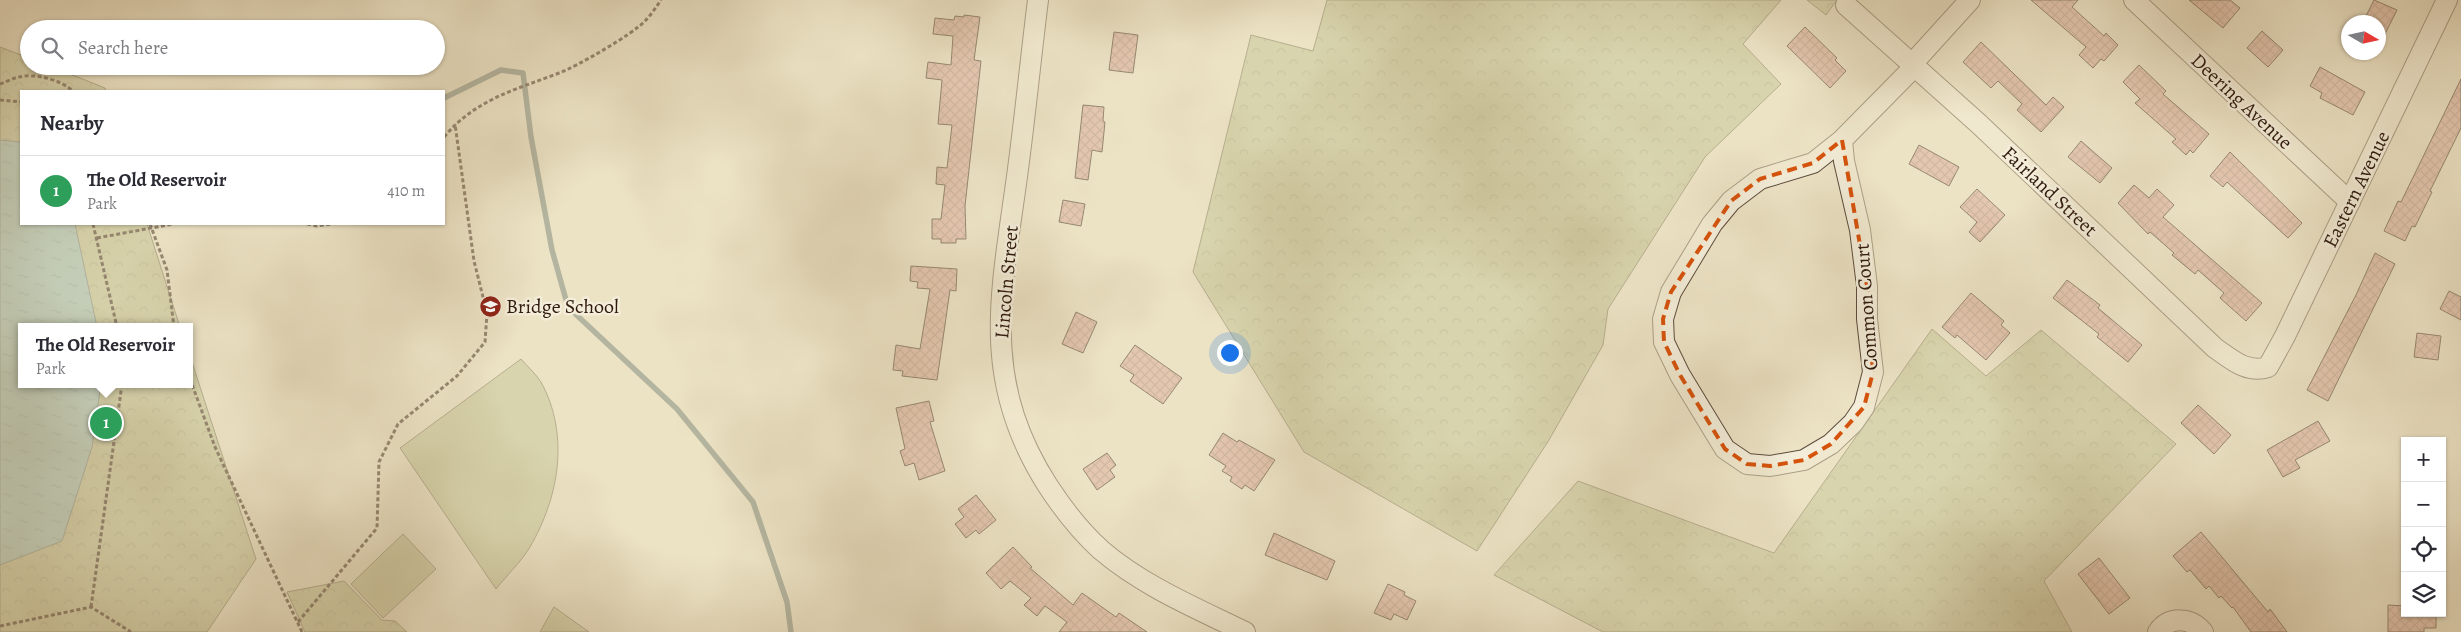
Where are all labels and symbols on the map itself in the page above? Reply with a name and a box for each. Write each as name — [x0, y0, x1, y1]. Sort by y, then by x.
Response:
north arrow — [2341, 15, 2386, 60]
street label: Deering Avenue — [2185, 47, 2298, 156]
street label: Eastern Avenue — [2317, 126, 2396, 252]
street label: Fairland Street — [1996, 140, 2103, 243]
street label: Lincoln Street — [988, 224, 1025, 340]
street label: Common Court — [1849, 242, 1884, 371]
place label: Bridge School — [506, 293, 619, 320]
school or university icon: Bridge School — [478, 294, 502, 318]
your location — [1217, 340, 1243, 366]
pin: 1 — [90, 404, 122, 442]

